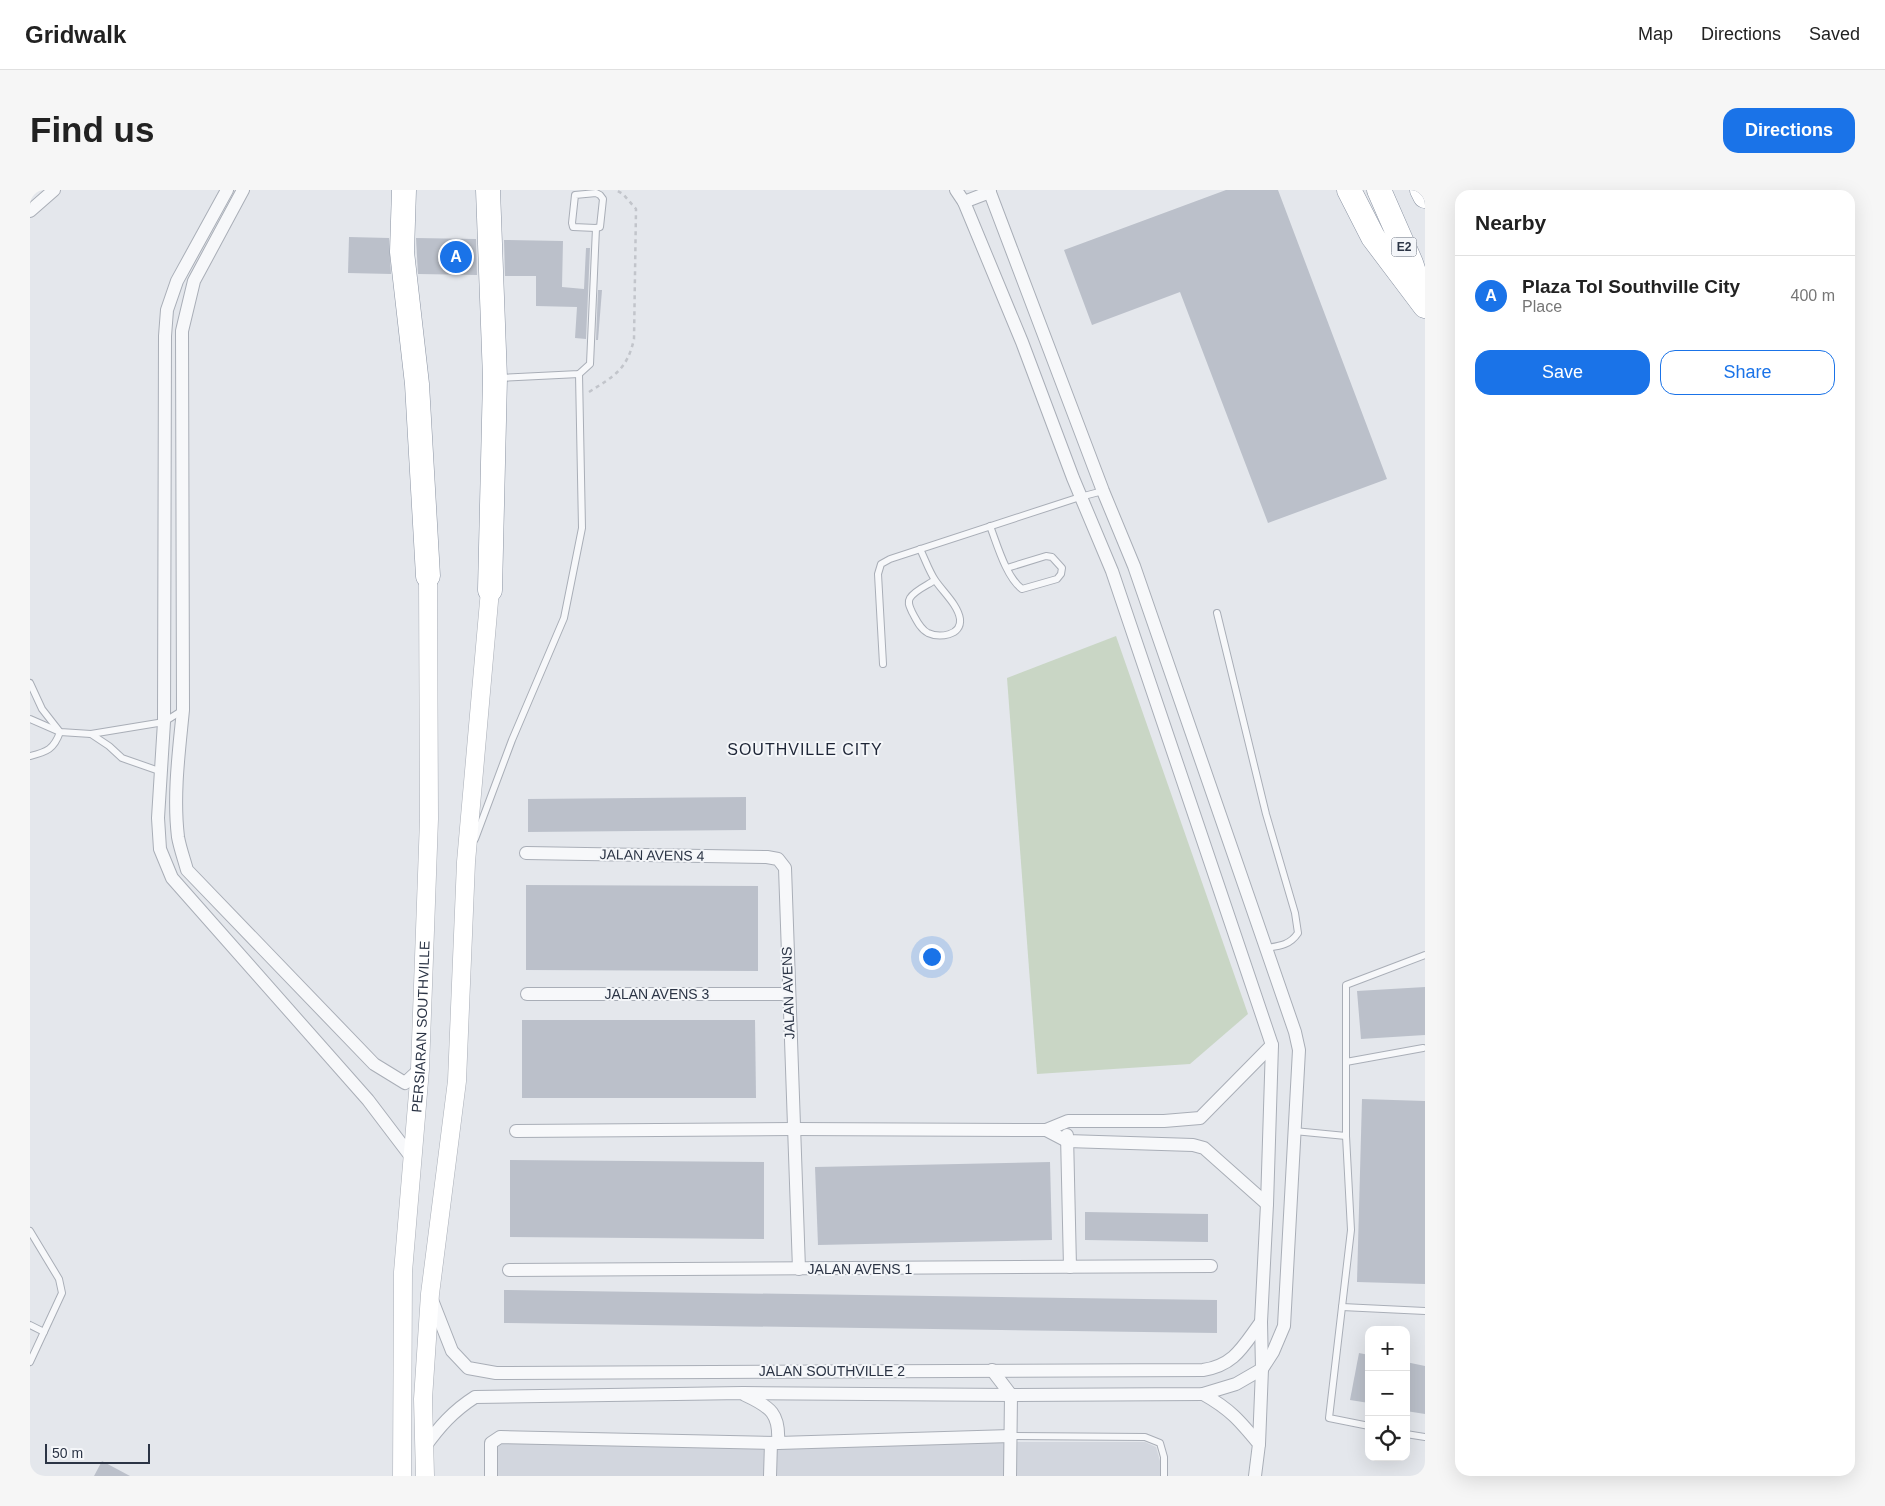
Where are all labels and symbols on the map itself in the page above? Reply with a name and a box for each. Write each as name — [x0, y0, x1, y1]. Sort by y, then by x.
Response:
pin: A — [440, 238, 472, 276]
road number: E2 — [1392, 238, 1416, 256]
district label: SOUTHVILLE CITY — [727, 741, 883, 758]
street label: JALAN AVENS 4 — [599, 846, 705, 864]
street label: PERSIARAN SOUTHVILLE — [408, 940, 433, 1113]
your location — [919, 944, 945, 970]
street label: JALAN AVENS — [778, 946, 798, 1040]
street label: JALAN AVENS 3 — [605, 986, 710, 1002]
street label: JALAN AVENS 1 — [808, 1261, 913, 1277]
street label: JALAN SOUTHVILLE 2 — [759, 1363, 905, 1379]
scale bar — [45, 1441, 150, 1464]

